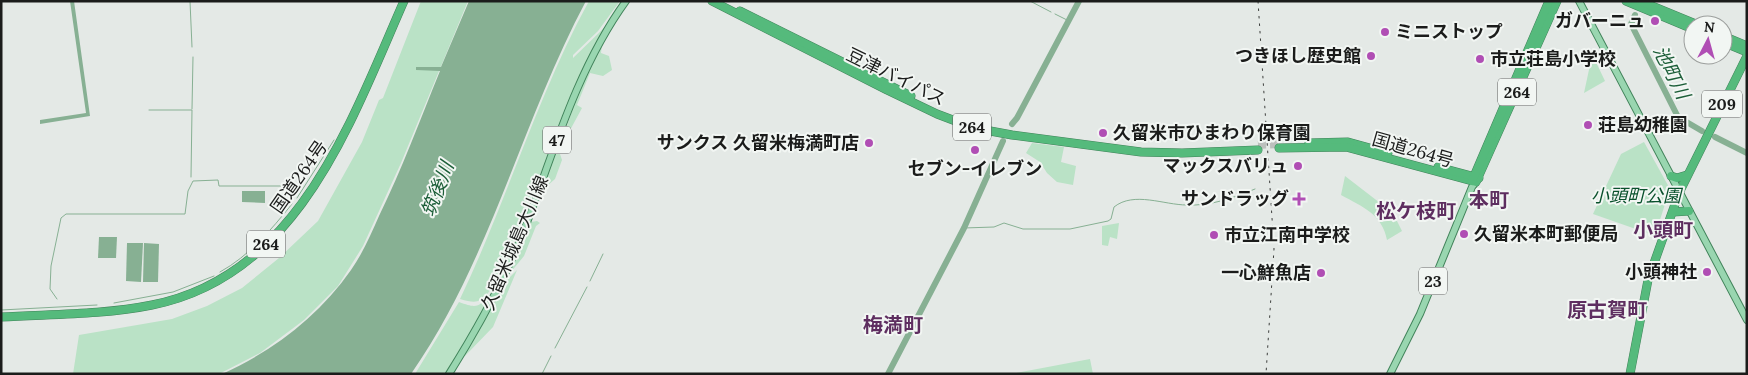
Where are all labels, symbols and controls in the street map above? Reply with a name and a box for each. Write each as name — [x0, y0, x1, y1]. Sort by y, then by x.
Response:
place label: ガバーニュ — [1555, 9, 1645, 32]
marker: ガバーニュ — [1649, 15, 1661, 27]
north arrow — [1683, 15, 1733, 65]
text: N — [1703, 18, 1716, 37]
place label: ミニストップ — [1395, 20, 1503, 43]
marker: ミニストップ — [1379, 26, 1391, 38]
water label: 池町川 — [1648, 41, 1697, 105]
street label: 豆津バイパス — [843, 43, 950, 110]
place label: つきほし歴史館 — [1235, 44, 1361, 67]
place label: 市立荘島小学校 — [1490, 47, 1616, 70]
marker: つきほし歴史館 — [1365, 50, 1377, 62]
marker: 市立荘島小学校 — [1474, 53, 1486, 65]
road number: 264 — [1498, 78, 1536, 105]
road number: 209 — [1702, 90, 1742, 118]
place label: 荘島幼稚園 — [1598, 113, 1688, 136]
road number: 264 — [953, 114, 991, 140]
marker: 荘島幼稚園 — [1582, 119, 1594, 131]
place label: 久留米市ひまわり保育園 — [1113, 121, 1311, 144]
road number: 47 — [543, 126, 571, 154]
marker: 久留米市ひまわり保育園 — [1097, 127, 1109, 139]
street label: 国道264号 — [1370, 127, 1457, 172]
place label: サンクス 久留米梅満町店 — [657, 131, 859, 154]
street label: 国道264号 — [265, 136, 332, 218]
marker: サンクス 久留米梅満町店 — [863, 137, 875, 149]
marker: セブン-イレブン — [969, 144, 981, 156]
place label: マックスバリュ — [1163, 154, 1288, 177]
water label: 筑後川 — [416, 156, 459, 220]
place label: セブン-イレブン — [908, 157, 1042, 180]
marker: マックスバリュ — [1292, 160, 1304, 172]
street label: 久留米城島大川線 — [476, 172, 553, 314]
park label: 小頭町公園 — [1591, 184, 1684, 207]
place label: サンドラッグ — [1181, 187, 1289, 210]
district label: 本町 — [1469, 187, 1509, 212]
marker: サンドラッグ — [1293, 193, 1305, 205]
district label: 松ケ枝町 — [1376, 198, 1456, 223]
district label: 小頭町 — [1633, 217, 1693, 242]
place label: 久留米本町郵便局 — [1474, 222, 1618, 245]
place label: 市立江南中学校 — [1224, 223, 1350, 246]
marker: 久留米本町郵便局 — [1458, 228, 1470, 240]
marker: 市立江南中学校 — [1208, 229, 1220, 241]
road number: 264 — [247, 230, 285, 258]
place label: 小頭神社 — [1625, 260, 1697, 283]
place label: 一心鮮魚店 — [1221, 261, 1311, 284]
marker: 小頭神社 — [1701, 266, 1713, 278]
marker: 一心鮮魚店 — [1315, 267, 1327, 279]
road number: 23 — [1419, 268, 1447, 294]
district label: 原古賀町 — [1567, 297, 1647, 322]
district label: 梅満町 — [863, 312, 923, 337]

